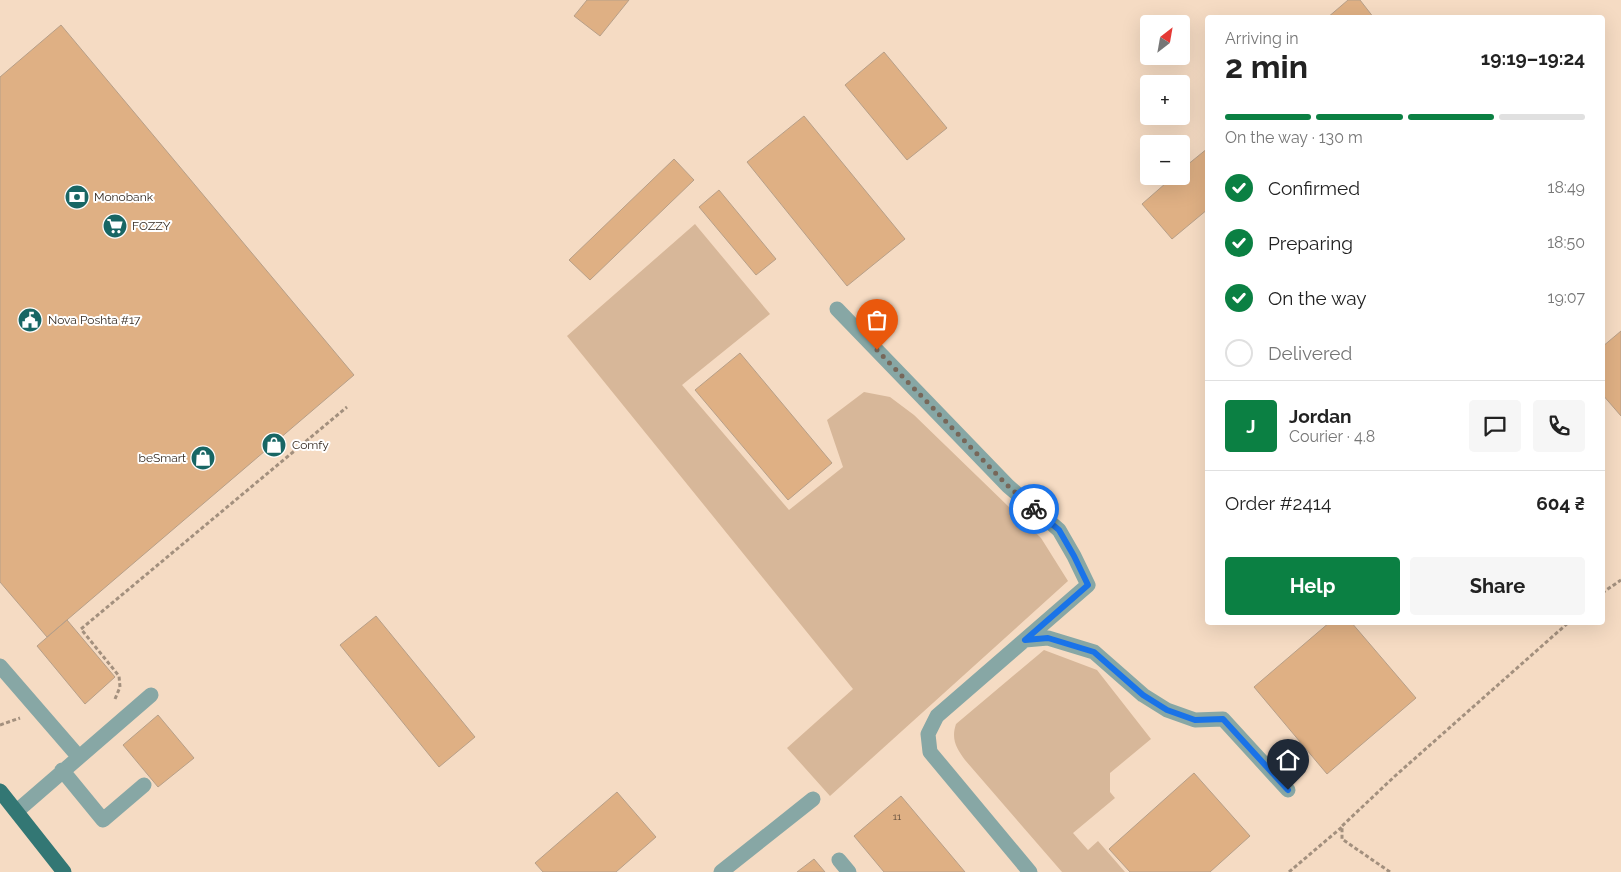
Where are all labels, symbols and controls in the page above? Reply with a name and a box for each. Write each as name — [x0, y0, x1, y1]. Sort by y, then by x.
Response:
north arrow — [1140, 15, 1190, 65]
map controls — [1140, 15, 1190, 185]
text: Arriving in — [1225, 29, 1299, 48]
text: 19:19–19:24 — [1481, 47, 1585, 69]
text: 2 min — [1225, 48, 1308, 85]
button: + — [1140, 75, 1190, 125]
text: On the way · 130 m — [1225, 128, 1363, 147]
button: − — [1140, 135, 1190, 185]
icon: check — [1225, 174, 1253, 202]
text: Confirmed — [1268, 177, 1360, 199]
text: 18:49 — [1548, 178, 1585, 197]
bank icon: Monobank — [64, 184, 90, 210]
place label: Monobank — [94, 190, 154, 204]
supermarket icon: FOZZY — [102, 213, 128, 239]
place label: FOZZY — [132, 219, 171, 233]
icon: check — [1225, 229, 1253, 257]
text: Preparing — [1268, 232, 1353, 254]
text: 18:50 — [1547, 233, 1585, 252]
icon: check — [1225, 284, 1253, 312]
text: On the way — [1268, 287, 1367, 309]
text: 19:07 — [1548, 288, 1585, 307]
pin — [856, 299, 898, 350]
icon: bag — [863, 306, 891, 334]
public building icon: Nova Poshta #17 — [17, 307, 43, 333]
place label: Nova Poshta #17 — [48, 313, 141, 327]
text: Delivered — [1268, 342, 1352, 364]
button: chat — [1469, 400, 1521, 452]
button: phone — [1533, 400, 1585, 452]
text: Jordan — [1289, 405, 1352, 427]
text: J — [1246, 415, 1256, 437]
text: Courier · 4.8 — [1289, 427, 1375, 446]
shop icon: Comfy — [261, 432, 287, 458]
place label: Comfy — [292, 438, 329, 452]
shop icon: beSmart — [190, 445, 216, 471]
place label: beSmart — [139, 451, 186, 465]
courier — [1009, 484, 1059, 534]
text: Order #2414 — [1225, 492, 1331, 514]
text: 604 ₴ — [1536, 492, 1585, 514]
icon: bike — [1020, 495, 1048, 523]
button: Help — [1225, 557, 1400, 615]
button: Share — [1410, 557, 1585, 615]
pin — [1267, 739, 1309, 790]
icon: home — [1274, 746, 1302, 774]
house number: 11 — [893, 811, 902, 822]

